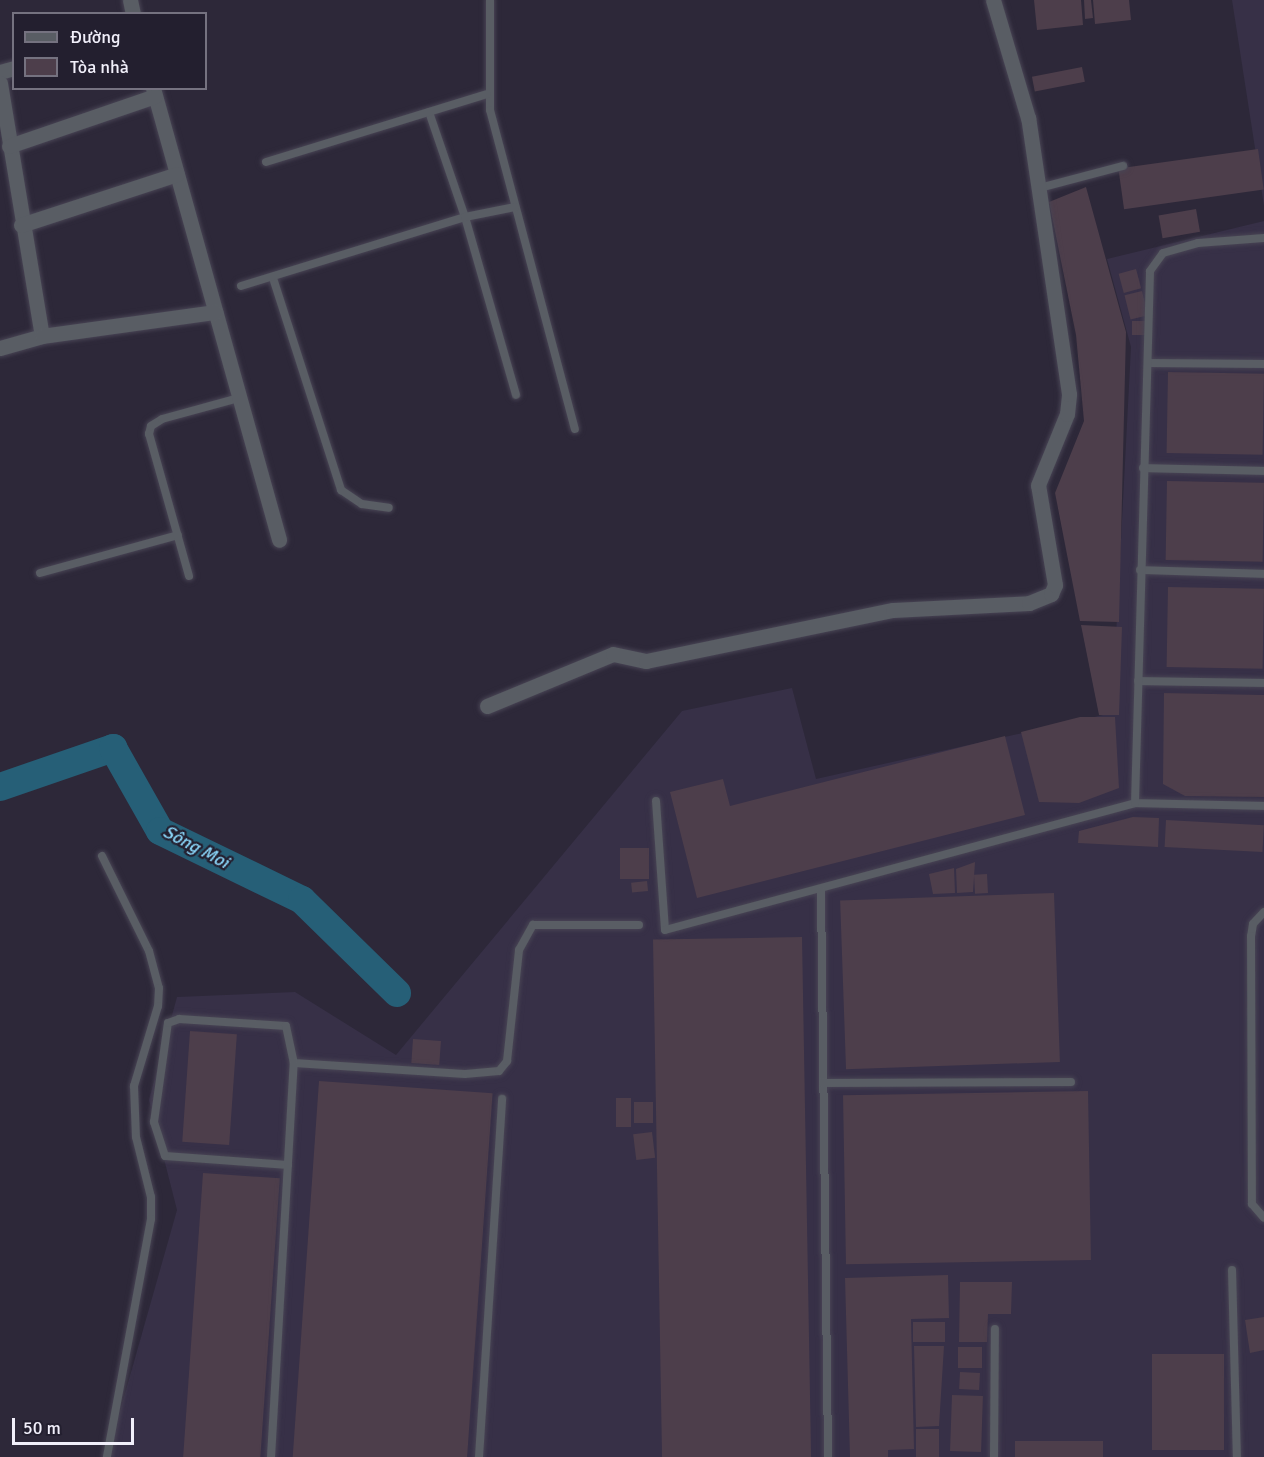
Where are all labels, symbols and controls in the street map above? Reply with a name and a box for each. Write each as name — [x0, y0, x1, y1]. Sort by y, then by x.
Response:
legend — [12, 12, 207, 90]
text: Đường — [70, 26, 121, 48]
text: Tòa nhà — [70, 56, 129, 78]
water label: Sông Moi — [159, 821, 233, 873]
scale bar — [15, 1406, 136, 1444]
text: 50 m — [23, 1417, 61, 1439]

